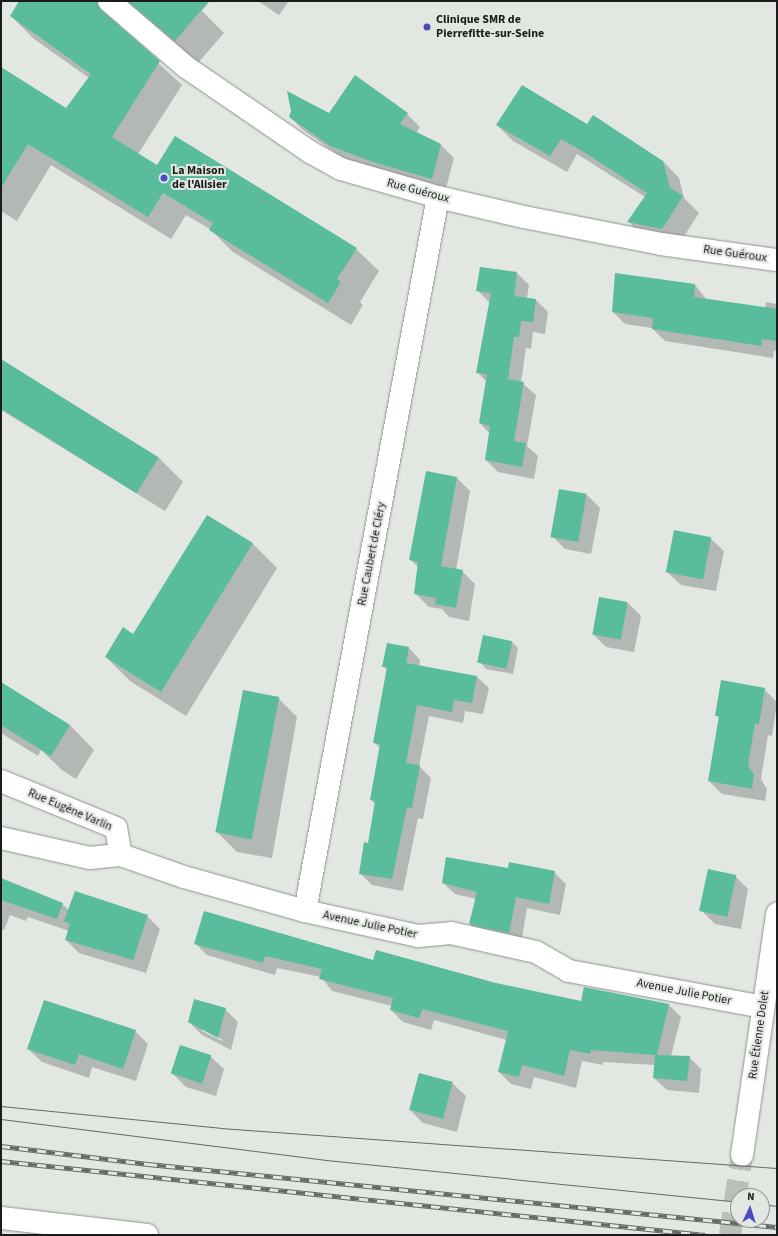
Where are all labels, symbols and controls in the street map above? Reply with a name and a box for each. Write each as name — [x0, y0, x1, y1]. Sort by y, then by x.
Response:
place label: Clinique SMR de Pierrefitte-sur-Seine — [436, 13, 544, 41]
marker: Clinique SMR de Pierrefitte-sur-Seine — [421, 21, 433, 33]
place label: La Maison de l'Alisier — [172, 164, 227, 192]
marker: La Maison de l'Alisier — [159, 173, 169, 183]
street label: Rue Guéroux — [385, 176, 451, 206]
street label: Rue Guéroux — [702, 242, 768, 266]
street label: Rue Caubert de Cléry — [355, 501, 389, 607]
street label: Rue Eugène Varlin — [26, 786, 114, 834]
street label: Avenue Julie Potier — [322, 908, 418, 942]
street label: Avenue Julie Potier — [636, 976, 732, 1008]
street label: Rue Étienne Dolet — [746, 990, 772, 1080]
north arrow — [730, 1188, 770, 1228]
text: N — [747, 1189, 755, 1204]

